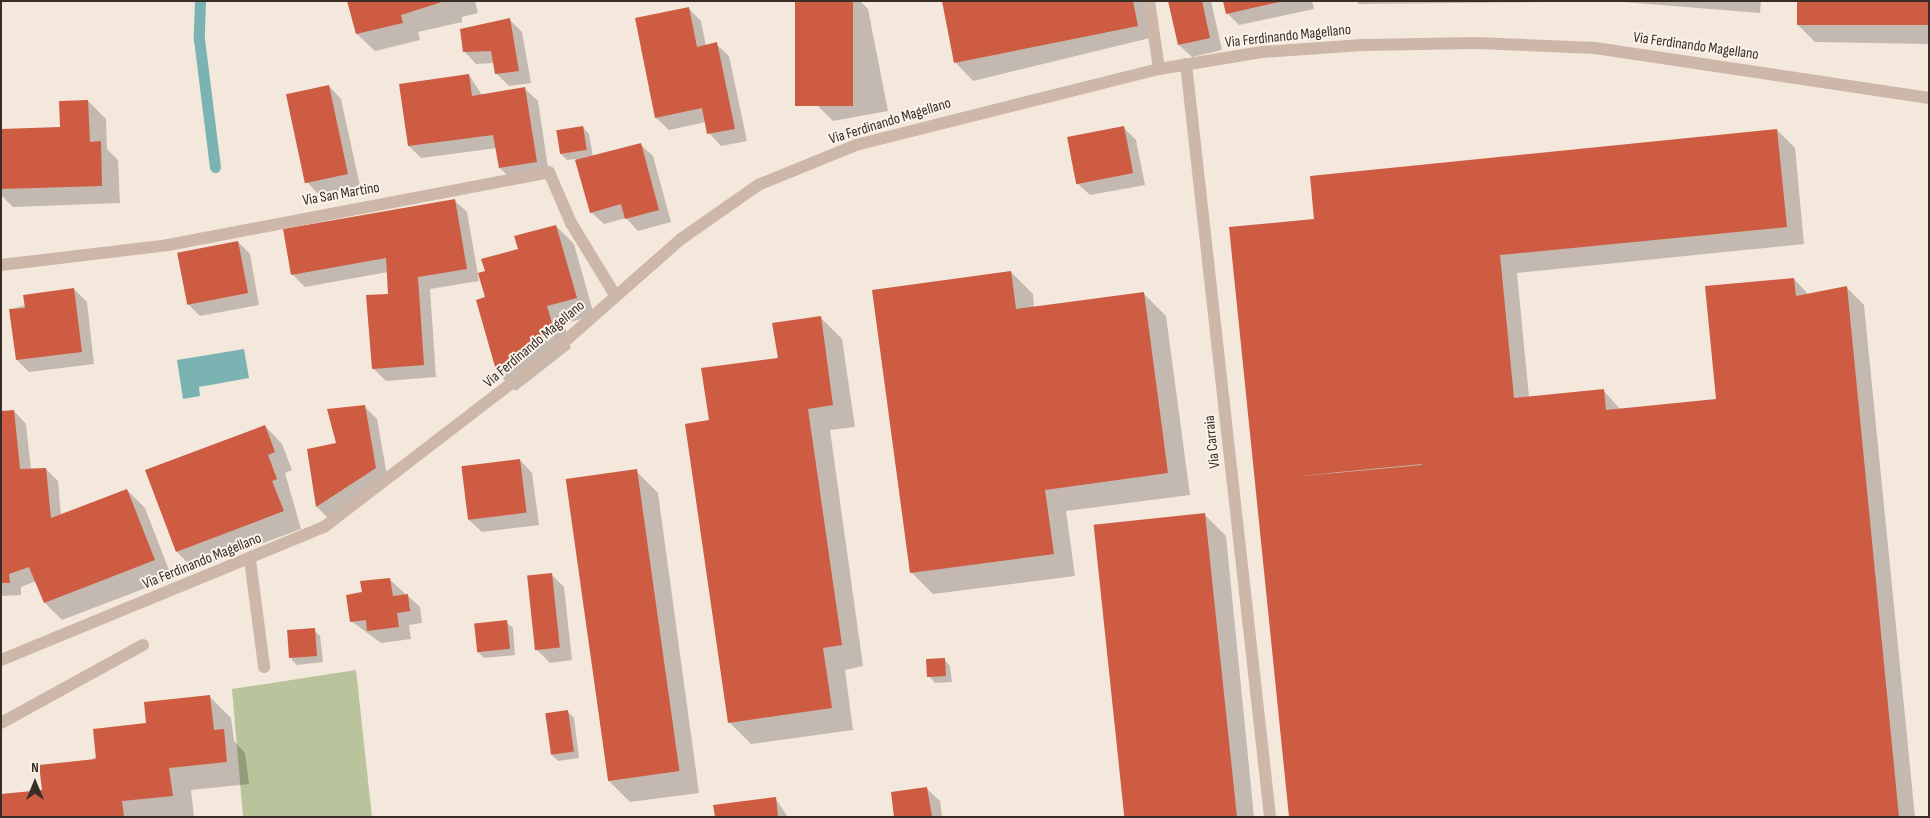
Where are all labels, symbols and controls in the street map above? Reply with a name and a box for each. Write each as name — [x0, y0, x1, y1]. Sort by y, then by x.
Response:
street label: Via Ferdinando Magellano — [1224, 20, 1352, 52]
street label: Via Ferdinando Magellano — [1632, 28, 1760, 64]
street label: Via Ferdinando Magellano — [827, 94, 953, 148]
street label: Via San Martino — [301, 178, 381, 210]
street label: Via Ferdinando Magellano — [480, 296, 588, 392]
street label: Via Carraia — [1200, 415, 1224, 469]
street label: Via Ferdinando Magellano — [140, 529, 264, 593]
north arrow — [10, 758, 60, 808]
text: N — [31, 759, 39, 776]

